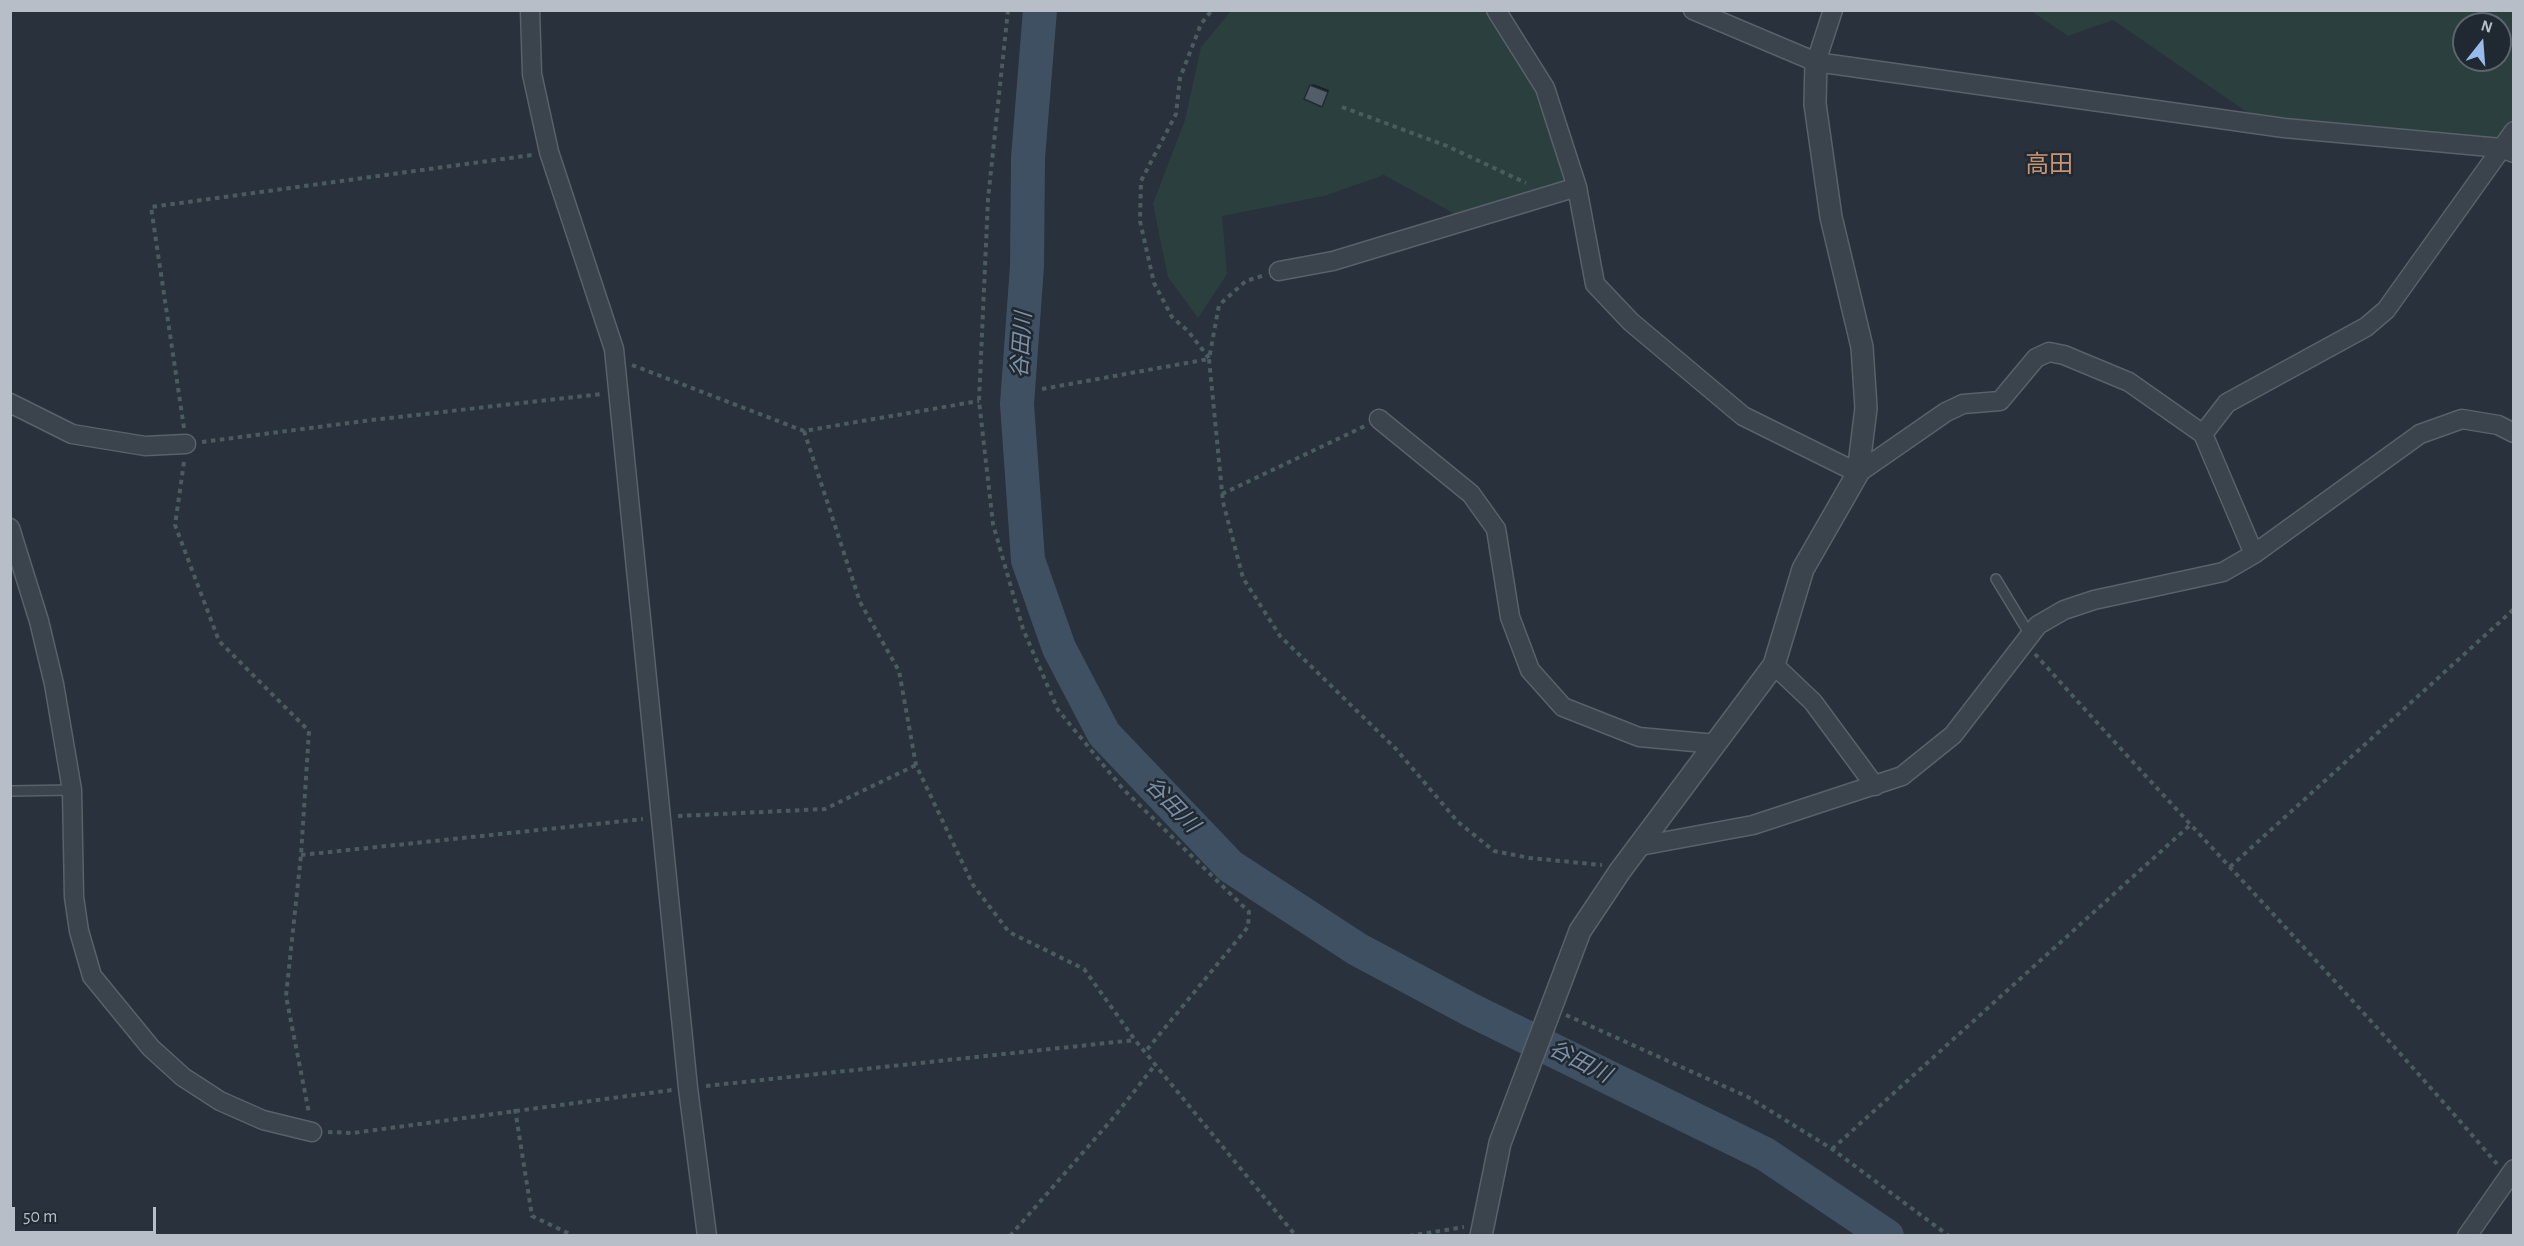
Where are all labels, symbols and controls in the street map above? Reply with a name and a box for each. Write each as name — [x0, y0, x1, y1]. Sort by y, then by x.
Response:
north arrow — [2452, 12, 2512, 72]
text: N — [2479, 17, 2494, 36]
district label: 高田 — [2025, 151, 2073, 179]
water label: 谷田川 — [1007, 311, 1037, 379]
water label: 谷田川 — [1140, 772, 1204, 838]
water label: 谷田川 — [1545, 1035, 1615, 1089]
scale bar — [15, 1195, 159, 1233]
text: 50 m — [23, 1208, 57, 1226]

